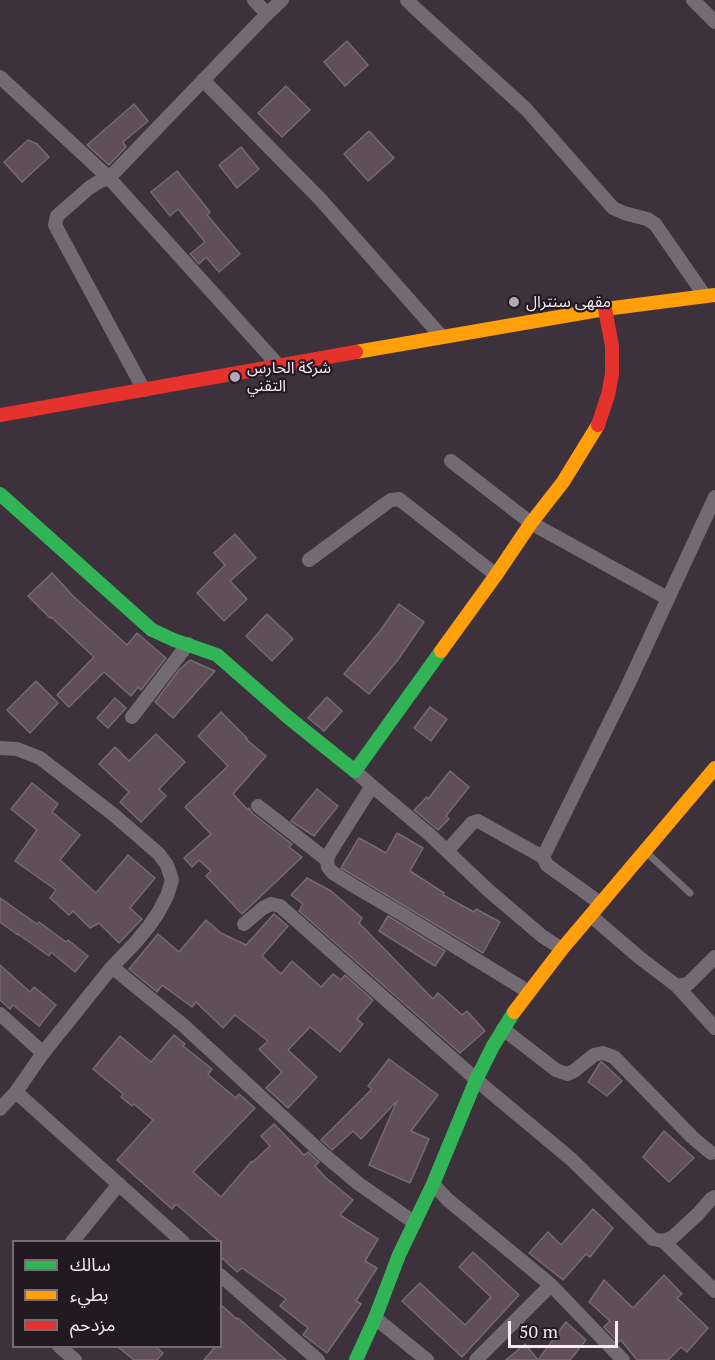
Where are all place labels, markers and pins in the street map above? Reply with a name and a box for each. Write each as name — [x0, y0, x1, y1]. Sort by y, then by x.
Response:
place label: مقهى سنترال — [526, 292, 611, 312]
marker: مقهى سنترال — [507, 295, 521, 309]
place label: شركة الحارس التقني — [247, 358, 331, 396]
marker: شركة الحارس التقني — [228, 370, 242, 384]

